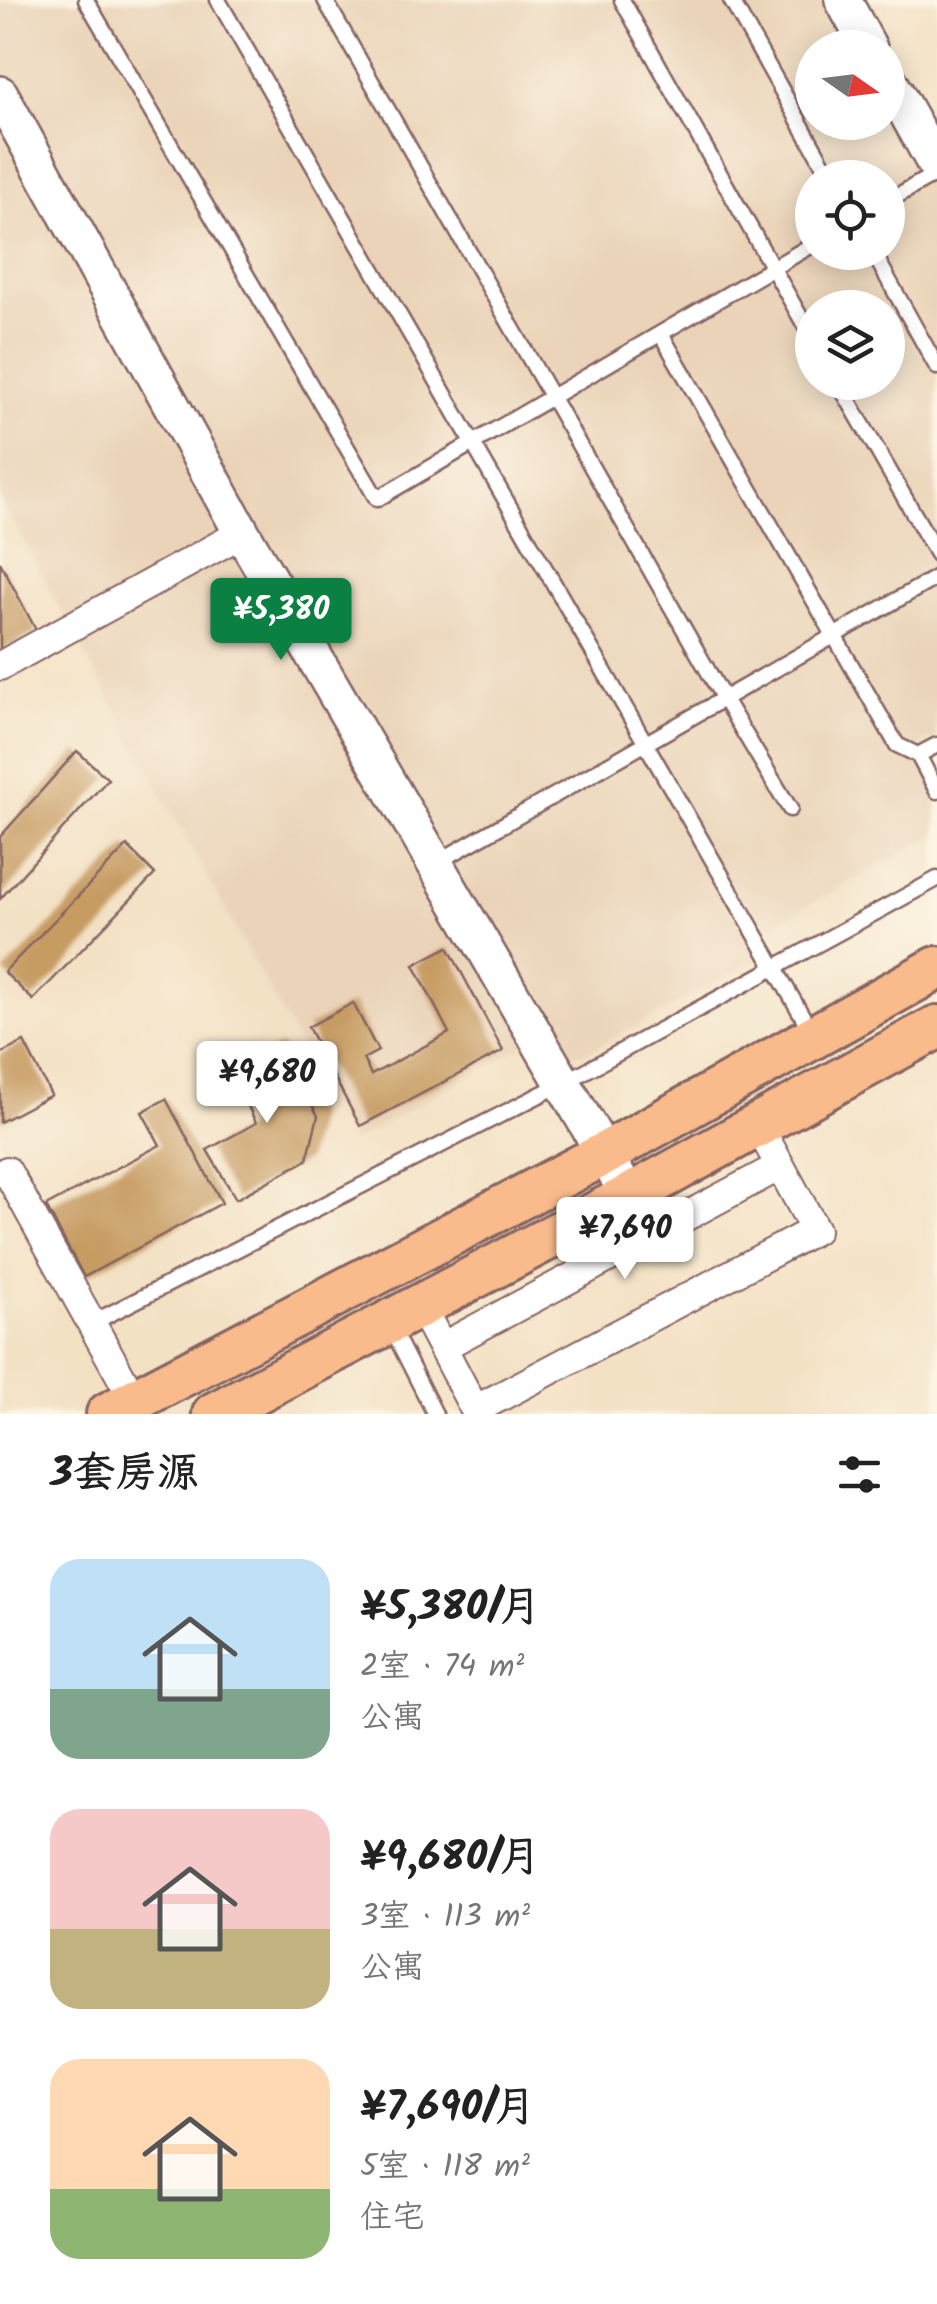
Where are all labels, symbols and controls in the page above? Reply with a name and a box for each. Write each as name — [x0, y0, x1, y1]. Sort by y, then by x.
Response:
north arrow — [795, 30, 905, 140]
map controls — [795, 30, 905, 400]
button: locate — [795, 160, 905, 270]
button: layers — [795, 290, 905, 400]
pin: ¥5,380 — [200, 578, 362, 663]
text: ¥5,380 — [232, 585, 330, 636]
pin: ¥9,680 — [186, 1041, 348, 1126]
text: ¥9,680 — [219, 1048, 315, 1099]
pin: ¥7,690 — [544, 1197, 706, 1282]
text: ¥7,690 — [578, 1204, 672, 1255]
text: 3套房源 — [50, 1441, 199, 1508]
icon: filters — [832, 1447, 887, 1502]
text: ¥5,380/月 — [360, 1575, 541, 1642]
icon: home — [130, 1599, 250, 1719]
text: 2室 · 74 m² — [360, 1642, 524, 1693]
text: 公寓 — [360, 1693, 424, 1744]
text: ¥9,680/月 — [360, 1825, 541, 1892]
icon: home — [130, 1849, 250, 1969]
text: 3室 · 113 m² — [360, 1892, 530, 1943]
text: 公寓 — [360, 1943, 424, 1994]
text: ¥7,690/月 — [360, 2075, 536, 2142]
icon: home — [130, 2099, 250, 2219]
text: 5室 · 118 m² — [360, 2142, 530, 2193]
text: 住宅 — [360, 2193, 424, 2244]

